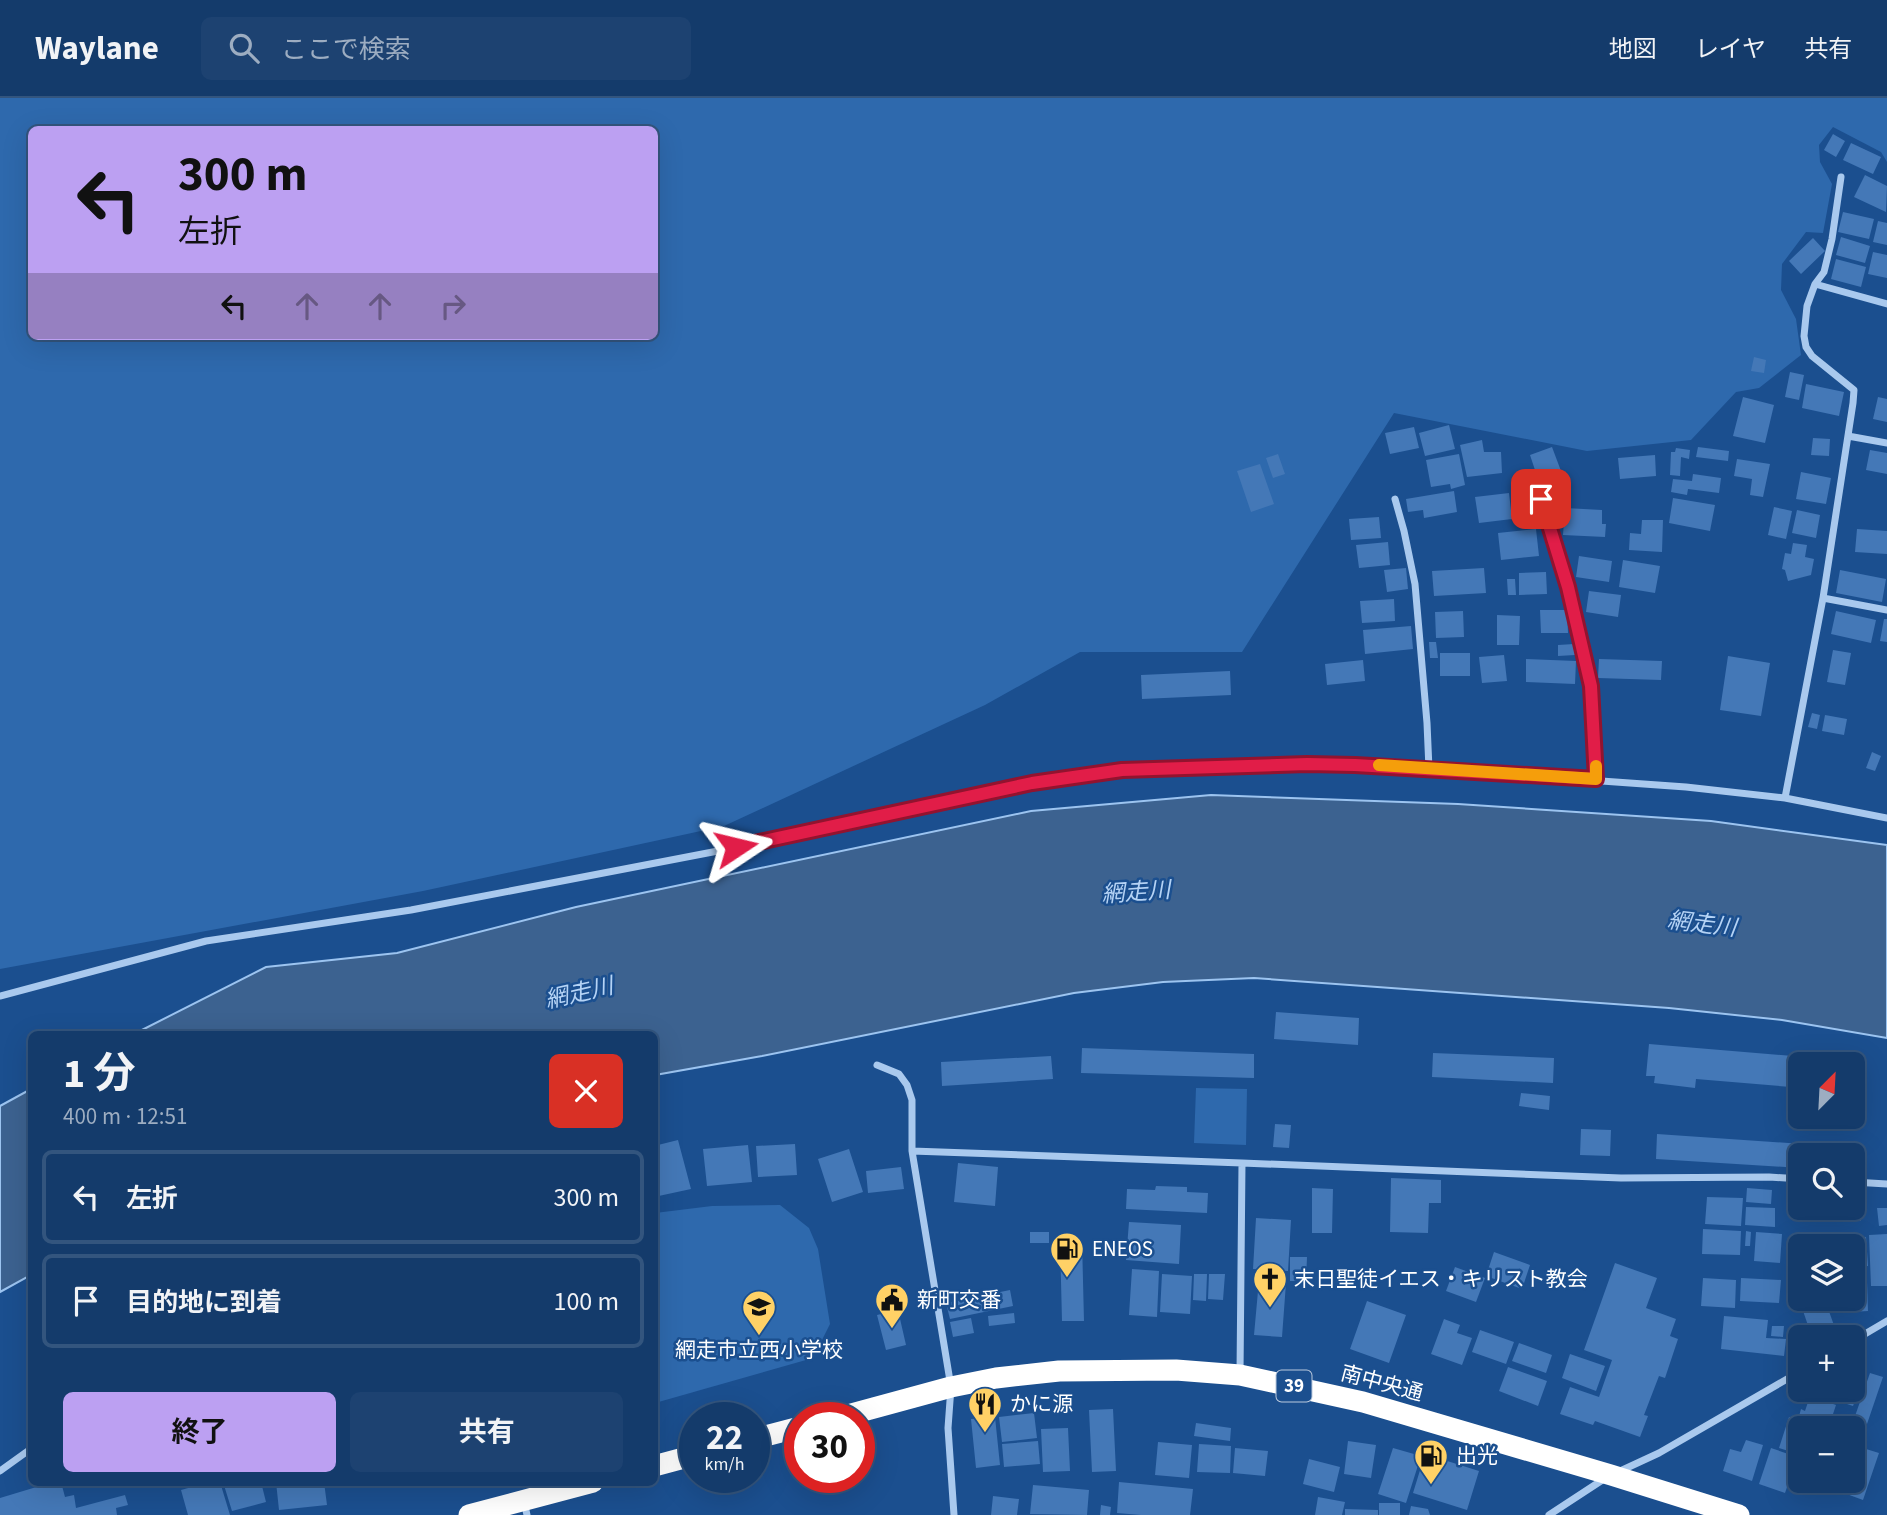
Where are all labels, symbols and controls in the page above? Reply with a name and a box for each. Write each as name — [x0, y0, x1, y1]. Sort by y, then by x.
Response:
search box — [201, 17, 691, 80]
text: Waylane — [35, 25, 159, 72]
icon: search — [225, 29, 263, 67]
text: ここで検索 — [281, 31, 411, 68]
text: 地図 — [1609, 32, 1657, 67]
text: レイヤ — [1695, 32, 1766, 67]
text: 共有 — [1804, 32, 1852, 67]
text: 300 m — [178, 140, 307, 210]
icon: left — [63, 154, 154, 245]
text: 左折 — [178, 209, 242, 255]
icon: left — [215, 287, 253, 325]
icon: ahead — [288, 287, 326, 325]
icon: ahead — [361, 287, 399, 325]
icon: right — [434, 287, 472, 325]
pin — [1511, 469, 1571, 529]
icon: arrive — [1522, 480, 1560, 518]
position arrow — [699, 810, 773, 884]
water label: 網走川 — [1100, 873, 1175, 911]
water label: 網走川 — [1666, 903, 1741, 945]
water label: 網走川 — [542, 968, 619, 1017]
text: 1 分 — [63, 1044, 136, 1104]
north arrow — [1788, 1052, 1866, 1129]
map controls — [1788, 1052, 1865, 1493]
button: close — [549, 1054, 623, 1128]
text: 400 m · 12:51 — [63, 1100, 187, 1133]
button: search — [1788, 1143, 1865, 1220]
icon: left — [67, 1178, 105, 1216]
text: 300 m — [553, 1179, 619, 1216]
text: 左折 — [126, 1180, 178, 1217]
fuel station icon: ENEOS — [1048, 1230, 1086, 1279]
place label: ENEOS — [1092, 1234, 1153, 1264]
button: layers — [1788, 1234, 1865, 1311]
church icon: 末日聖徒イエス・キリスト教会 — [1251, 1260, 1289, 1309]
place label: 末日聖徒イエス・キリスト教会 — [1294, 1264, 1588, 1294]
public building icon: 新町交番 — [873, 1281, 911, 1330]
icon: arrive — [67, 1282, 105, 1320]
text: 100 m — [553, 1283, 619, 1320]
text: 目的地に到着 — [126, 1284, 282, 1321]
place label: 新町交番 — [917, 1285, 1001, 1315]
school or university icon: 網走市立西小学校 — [740, 1288, 778, 1337]
button: + — [1788, 1325, 1865, 1402]
place label: 網走市立西小学校 — [675, 1335, 843, 1365]
street label: 南中央通 — [1338, 1358, 1426, 1408]
road number: 39 — [1276, 1370, 1312, 1402]
restaurant icon: かに源 — [966, 1385, 1004, 1434]
place label: かに源 — [1010, 1389, 1073, 1419]
button: 終了 — [63, 1392, 336, 1472]
button: 共有 — [350, 1392, 623, 1472]
speed limit sign: 30 — [784, 1402, 875, 1493]
text: 22 — [706, 1413, 743, 1463]
button: − — [1788, 1416, 1865, 1493]
fuel station icon: 出光 — [1412, 1437, 1450, 1486]
place label: 出光 — [1456, 1441, 1498, 1471]
text: km/h — [705, 1452, 744, 1477]

